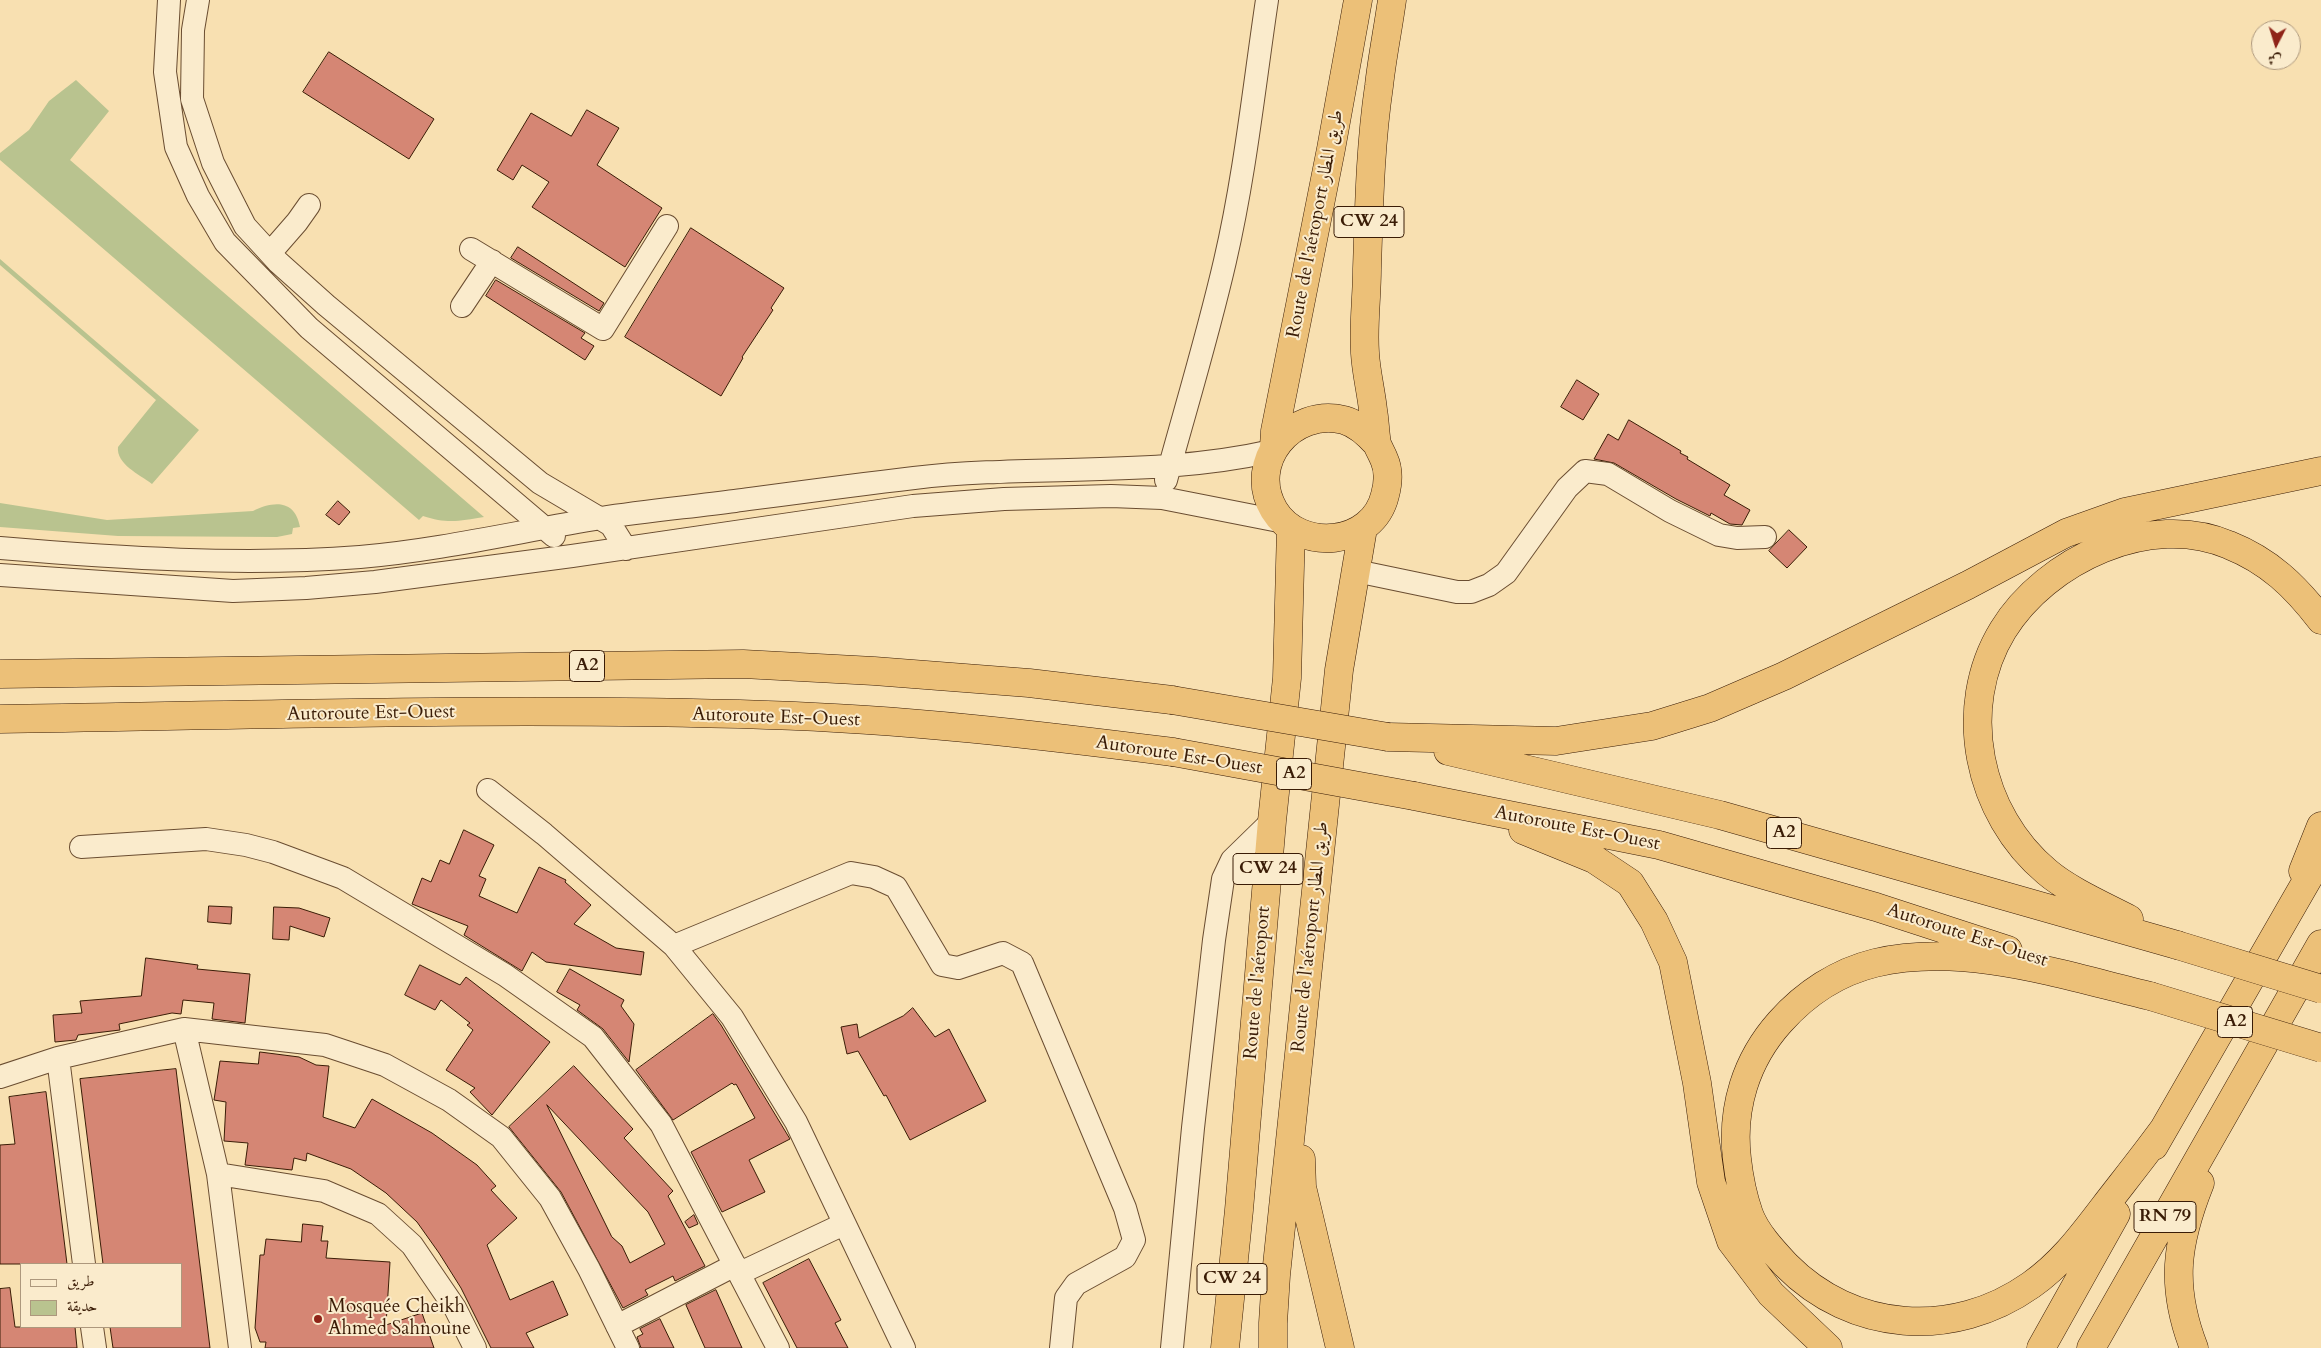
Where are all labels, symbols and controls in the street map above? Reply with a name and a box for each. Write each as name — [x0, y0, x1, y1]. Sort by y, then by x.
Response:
north arrow — [2251, 20, 2301, 70]
text: ش — [2267, 49, 2282, 70]
street label: Route de l'aéroport طريق المطار — [1283, 108, 1349, 340]
road number: CW 24 — [1334, 206, 1404, 238]
road number: A2 — [570, 650, 604, 681]
street label: Autoroute Est-Ouest — [287, 701, 455, 727]
street label: Autoroute Est-Ouest — [692, 704, 860, 732]
street label: Autoroute Est-Ouest — [1094, 732, 1264, 780]
road number: A2 — [1276, 759, 1312, 790]
street label: Autoroute Est-Ouest — [1492, 802, 1662, 856]
road number: A2 — [1766, 818, 1802, 848]
street label: Route de l'aéroport طريق المطار — [1288, 820, 1334, 1054]
road number: CW 24 — [1233, 854, 1303, 884]
street label: Autoroute Est-Ouest — [1884, 899, 2050, 973]
street label: Route de l'aéroport — [1240, 905, 1276, 1061]
road number: A2 — [2218, 1006, 2252, 1038]
road number: RN 79 — [2134, 1202, 2196, 1232]
legend — [20, 1263, 182, 1328]
road number: CW 24 — [1197, 1264, 1267, 1295]
text: طريق — [67, 1271, 94, 1291]
text: حديقة — [67, 1296, 97, 1316]
place label: Mosquée Cheikh Ahmed Sahnoune — [328, 1297, 471, 1341]
marker: Mosquée Cheikh Ahmed Sahnoune — [312, 1313, 324, 1325]

